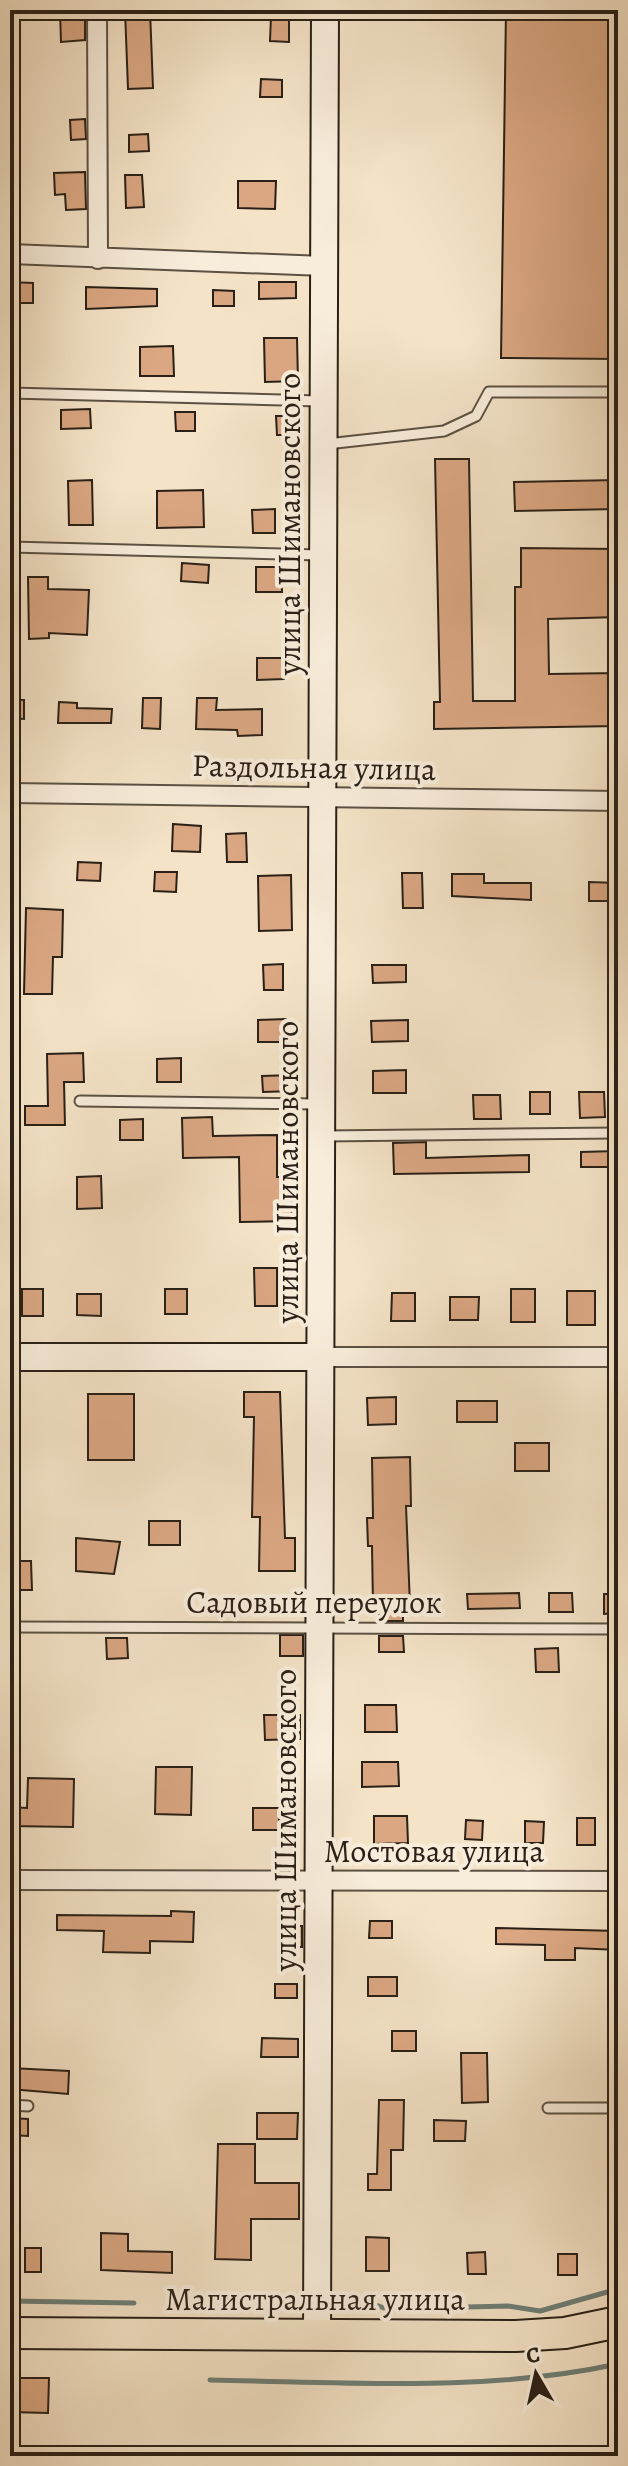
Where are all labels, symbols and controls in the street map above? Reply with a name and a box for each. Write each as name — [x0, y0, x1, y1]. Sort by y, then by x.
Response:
street label: улица Шимановского — [267, 373, 311, 676]
street label: Раздольная улица — [192, 743, 437, 791]
street label: улица Шимановского — [265, 1021, 309, 1324]
street label: Садовый переулок — [186, 1580, 442, 1624]
street label: улица Шимановского — [263, 1669, 307, 1972]
street label: Мостовая улица — [324, 1829, 544, 1873]
street label: Магистральная улица — [165, 2277, 465, 2321]
north arrow — [496, 2334, 576, 2414]
text: С — [524, 2339, 542, 2371]

